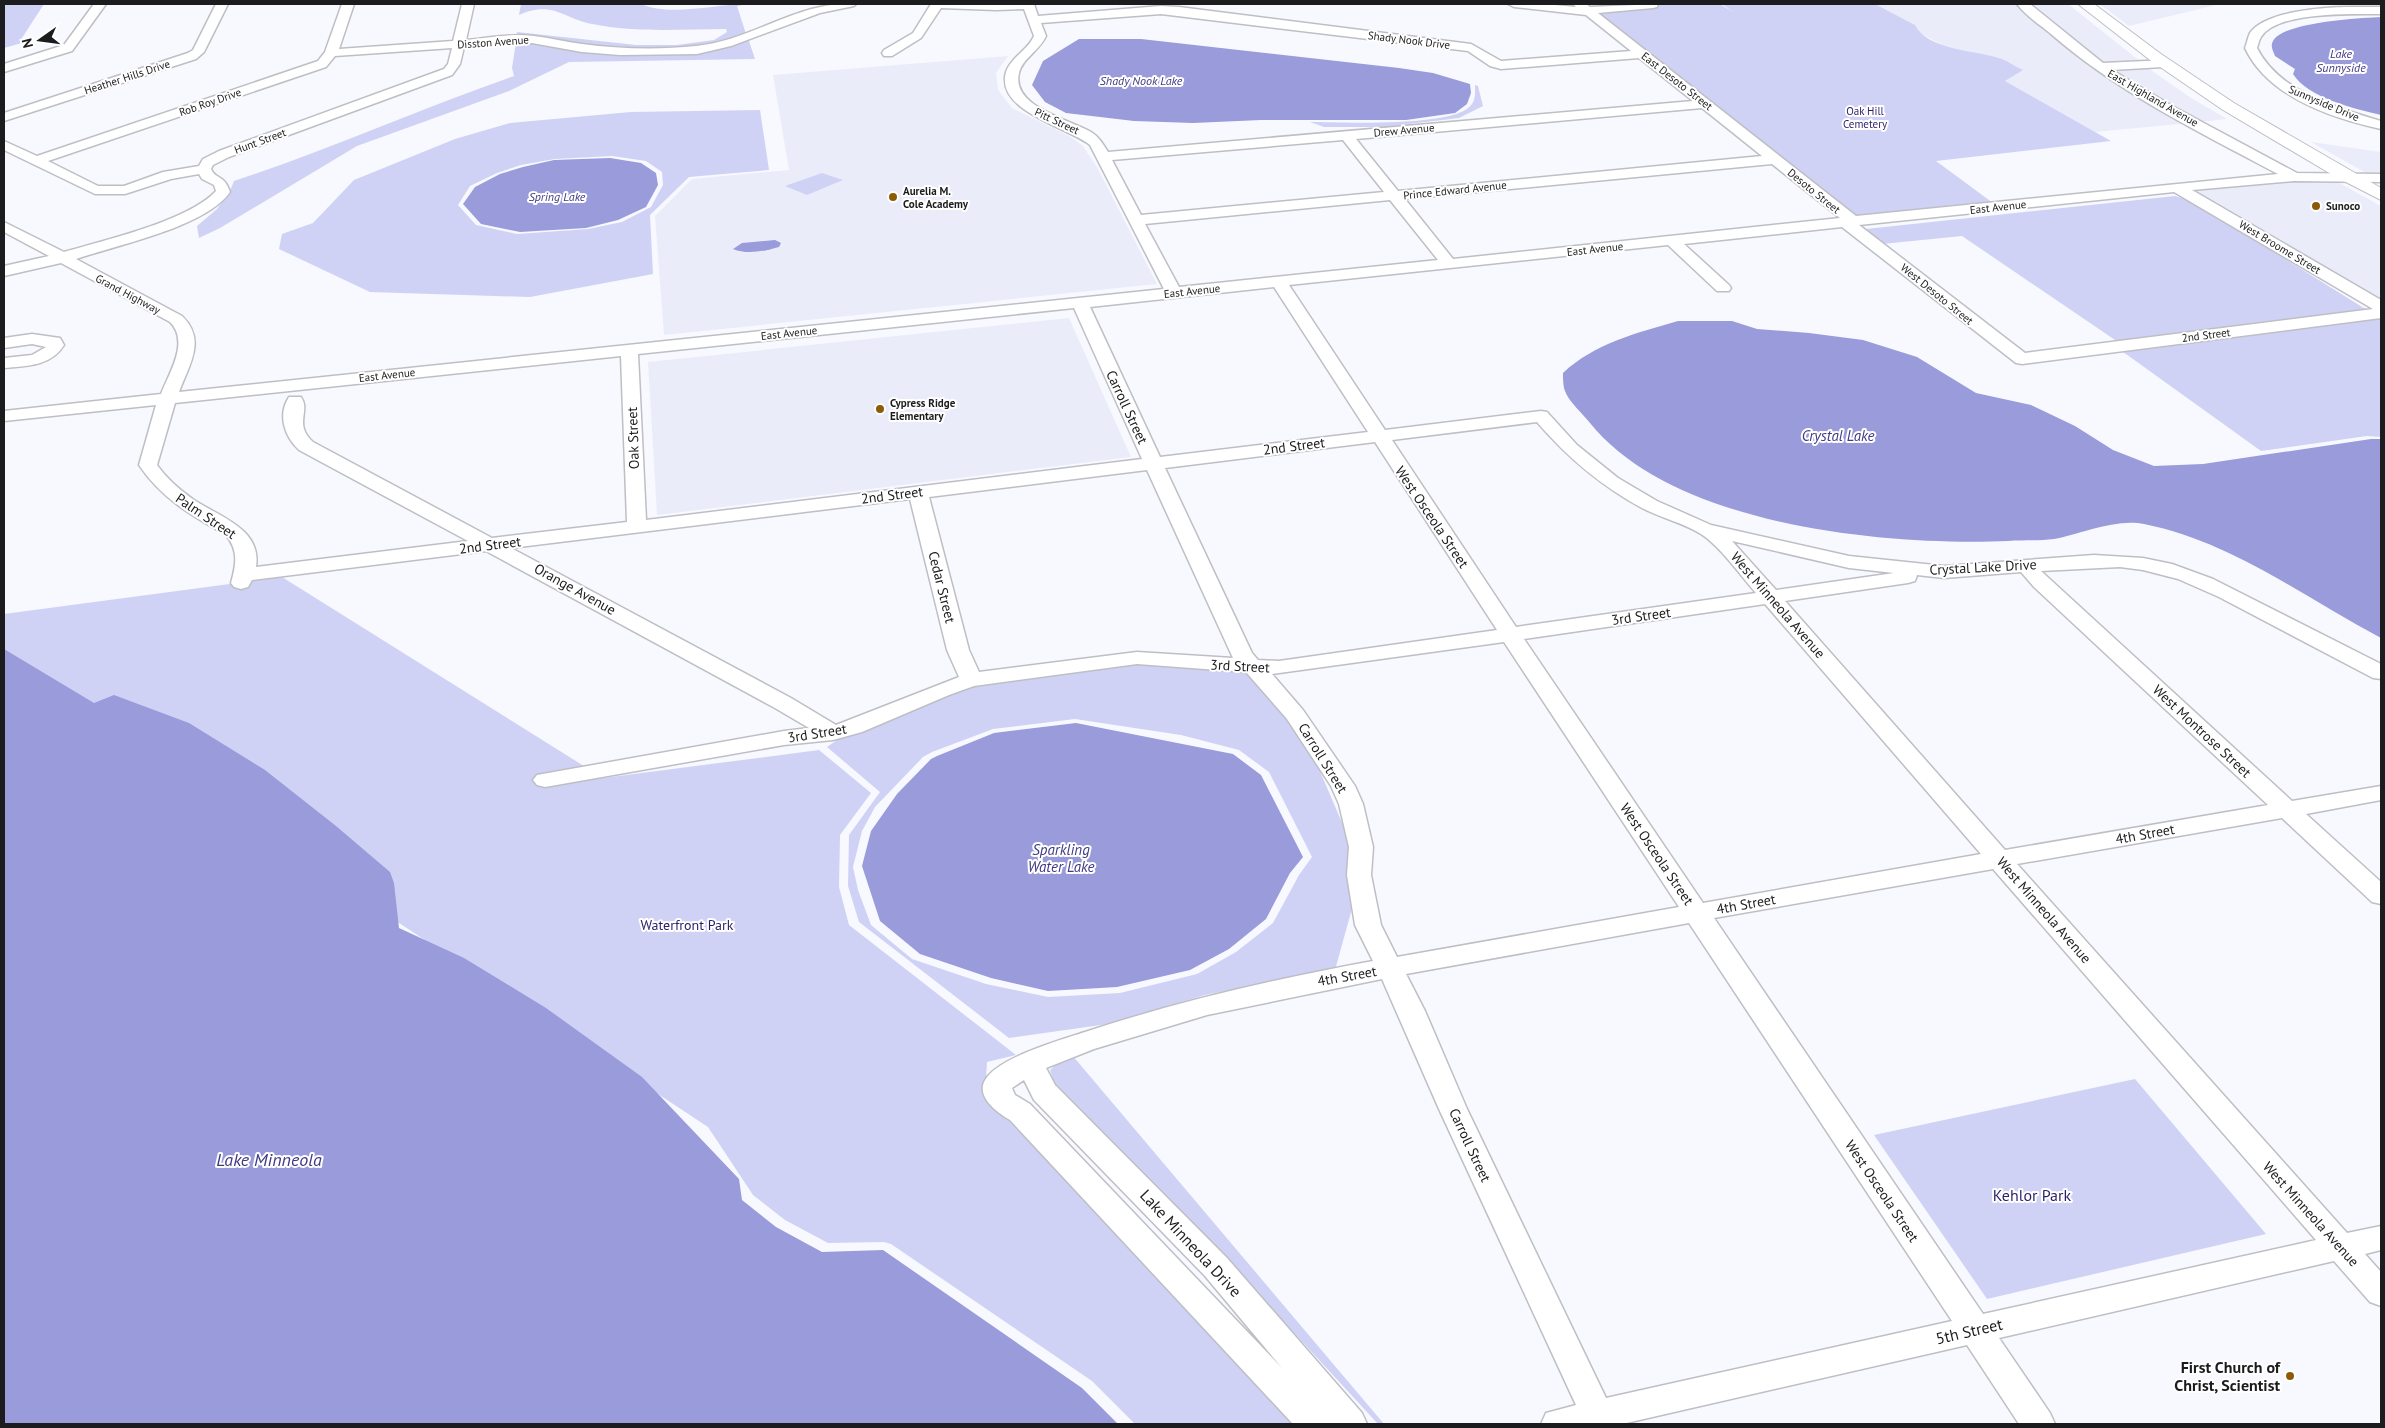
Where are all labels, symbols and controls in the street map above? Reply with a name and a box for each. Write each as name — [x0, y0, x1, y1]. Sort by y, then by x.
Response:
north arrow — [15, 15, 65, 65]
street label: Shady Nook Drive — [1367, 28, 1451, 52]
street label: Disston Avenue — [457, 32, 530, 51]
text: N — [18, 37, 37, 50]
water label: Lake Sunnyside — [2316, 46, 2366, 75]
street label: East Desoto Street — [1639, 49, 1716, 113]
street label: Heather Hills Drive — [82, 56, 172, 97]
street label: East Highland Avenue — [2105, 66, 2201, 130]
water label: Shady Nook Lake — [1100, 73, 1183, 88]
street label: Sunnyside Drive — [2286, 82, 2362, 124]
street label: Rob Roy Drive — [177, 85, 243, 119]
park label: Oak Hill Cemetery — [1843, 104, 1888, 131]
street label: Pitt Street — [1032, 105, 1082, 138]
street label: Drew Avenue — [1373, 120, 1435, 140]
street label: Hunt Street — [232, 125, 288, 157]
street label: Desoto Street — [1785, 165, 1843, 217]
street label: Prince Edward Avenue — [1403, 178, 1508, 202]
place label: Aurelia M. Cole Academy — [903, 184, 969, 211]
water label: Spring Lake — [529, 189, 586, 204]
marker: Aurelia M. Cole Academy — [887, 191, 899, 203]
street label: East Avenue — [1969, 197, 2027, 217]
place label: Sunoco — [2326, 199, 2360, 213]
marker: Sunoco — [2310, 200, 2322, 212]
street label: West Broome Street — [2237, 217, 2324, 277]
street label: East Avenue — [1566, 239, 1624, 259]
street label: West Desoto Street — [1898, 260, 1976, 328]
street label: Grand Highway — [93, 271, 164, 317]
street label: East Avenue — [1163, 281, 1221, 301]
street label: East Avenue — [760, 323, 818, 343]
street label: 2nd Street — [2181, 325, 2231, 345]
street label: East Avenue — [358, 365, 416, 385]
street label: Carroll Street — [1102, 367, 1152, 447]
place label: Cypress Ridge Elementary — [890, 396, 956, 423]
marker: Cypress Ridge Elementary — [874, 403, 886, 415]
street label: Oak Street — [623, 406, 643, 469]
water label: Crystal Lake — [1802, 426, 1874, 445]
street label: 2nd Street — [1262, 433, 1326, 459]
street label: West Osceola Street — [1391, 463, 1473, 572]
street label: 2nd Street — [860, 482, 924, 508]
street label: Palm Street — [172, 489, 240, 543]
street label: 2nd Street — [458, 532, 522, 558]
street label: West Minneola Avenue — [1727, 548, 1829, 662]
street label: Cedar Street — [924, 549, 960, 625]
street label: Crystal Lake Drive — [1929, 555, 2037, 579]
street label: Orange Avenue — [531, 559, 619, 619]
street label: 3rd Street — [1610, 603, 1672, 629]
street label: 3rd Street — [1210, 655, 1270, 677]
street label: West Montrose Street — [2149, 681, 2255, 781]
street label: 3rd Street — [786, 719, 848, 747]
street label: Carroll Street — [1294, 720, 1352, 797]
street label: West Osceola Street — [1616, 800, 1698, 909]
street label: 4th Street — [2114, 820, 2176, 848]
water label: Sparkling Water Lake — [1028, 840, 1094, 876]
street label: West Minneola Avenue — [1993, 853, 2095, 967]
street label: 4th Street — [1715, 890, 1777, 918]
park label: Waterfront Park — [640, 916, 734, 934]
street label: 4th Street — [1316, 962, 1378, 990]
street label: Carroll Street — [1445, 1105, 1495, 1185]
street label: West Osceola Street — [1841, 1137, 1923, 1246]
water label: Lake Minneola — [216, 1148, 322, 1171]
street label: West Minneola Avenue — [2259, 1158, 2363, 1270]
street label: Lake Minneola Drive — [1136, 1185, 1246, 1301]
park label: Kehlor Park — [1993, 1185, 2071, 1205]
street label: 5th Street — [1934, 1313, 2005, 1348]
place label: First Church of Christ, Scientist — [2174, 1357, 2281, 1395]
marker: First Church of Christ, Scientist — [2284, 1370, 2296, 1382]

